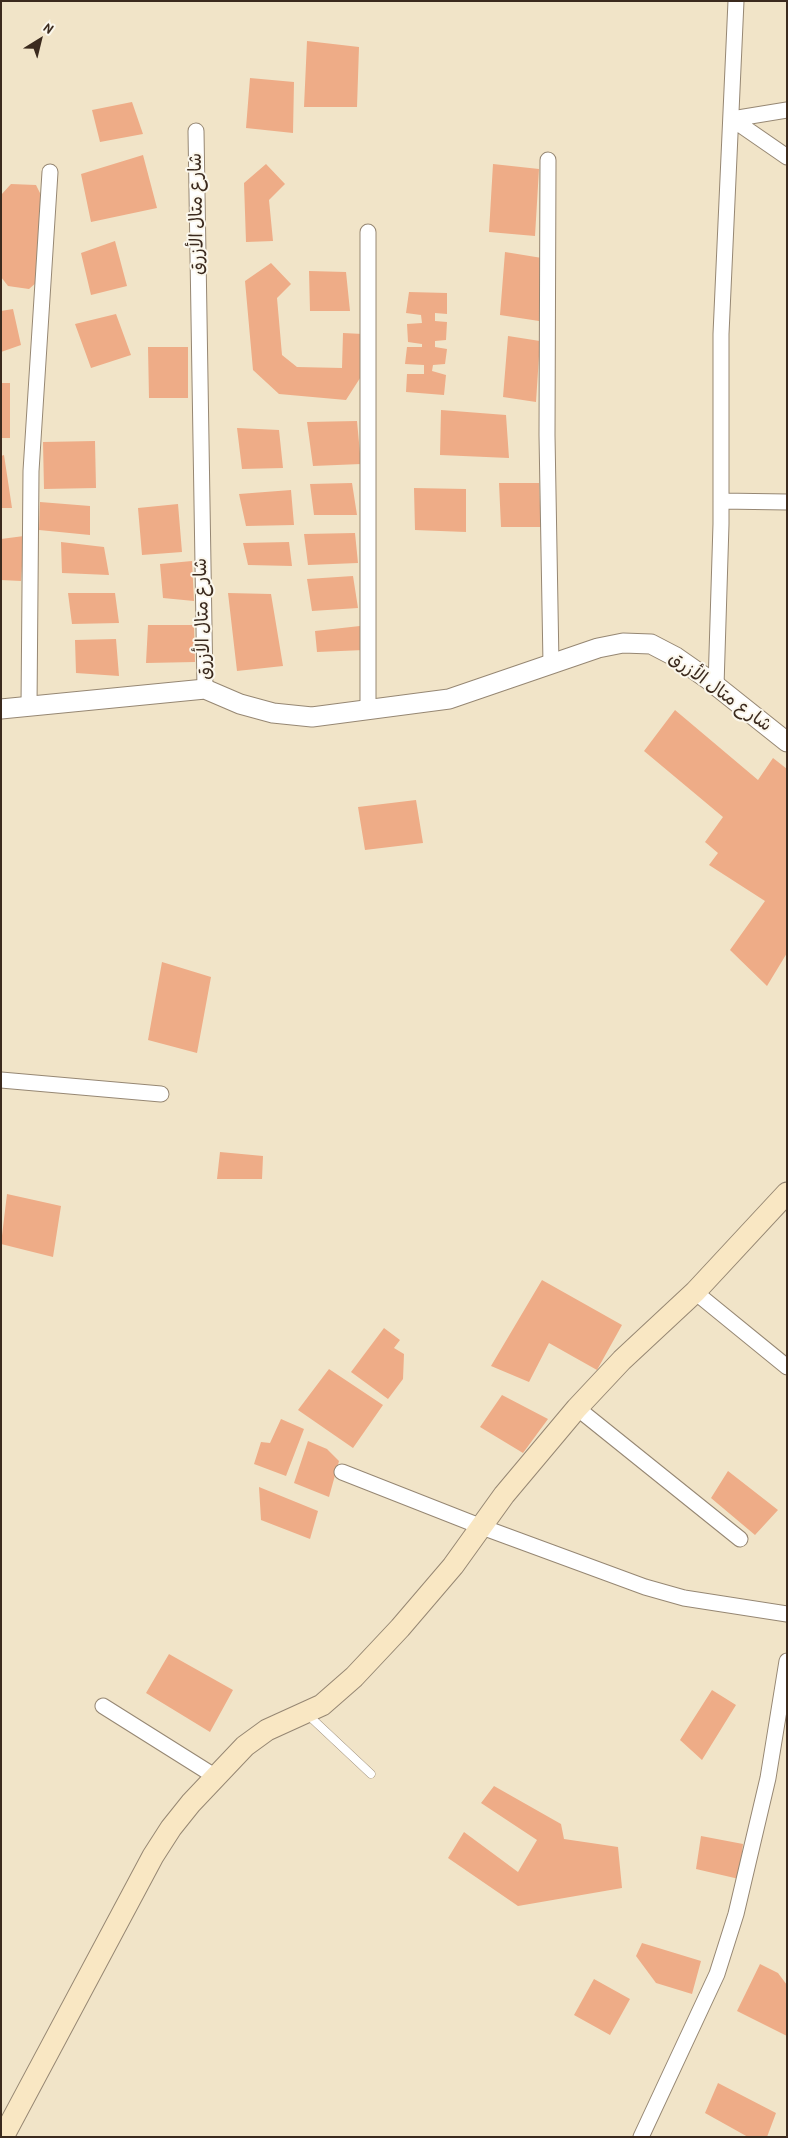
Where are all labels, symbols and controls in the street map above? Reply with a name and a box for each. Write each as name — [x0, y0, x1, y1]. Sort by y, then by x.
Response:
north arrow — [15, 15, 65, 65]
text: N — [41, 18, 58, 37]
street label: شارع متال الأزرق — [185, 153, 209, 275]
street label: شارع متال الأزرق — [190, 558, 216, 680]
street label: شارع متال الأزرق — [664, 647, 776, 737]

